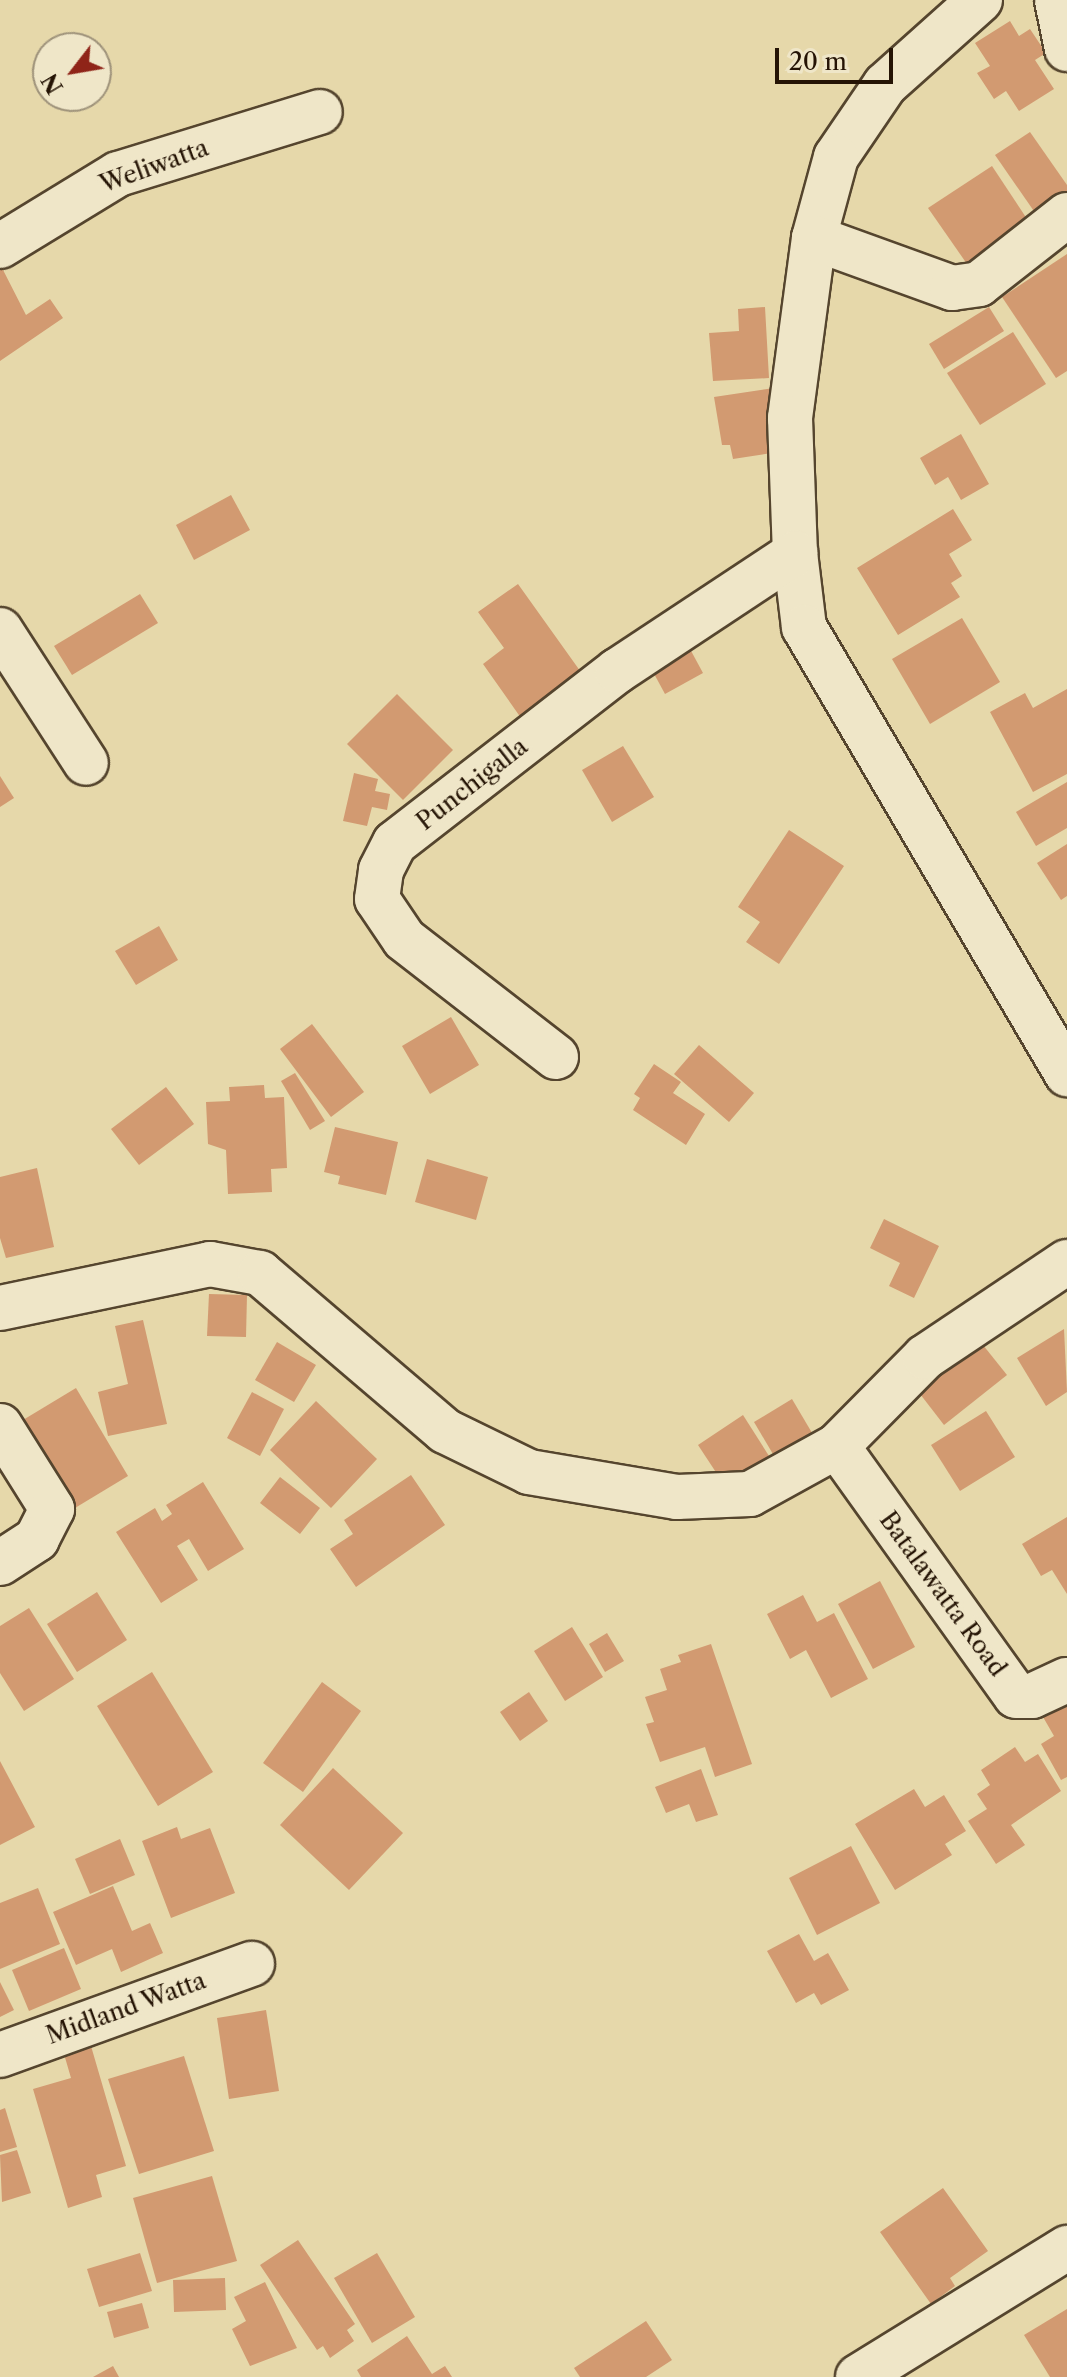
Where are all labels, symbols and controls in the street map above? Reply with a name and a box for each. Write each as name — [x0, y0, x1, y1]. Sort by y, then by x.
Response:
north arrow — [32, 32, 112, 112]
scale bar — [779, 32, 897, 82]
text: 20 m — [789, 47, 847, 76]
text: N — [36, 68, 69, 99]
street label: Weliwatta — [96, 133, 212, 199]
street label: Punchigalla — [411, 732, 533, 836]
street label: Batalawatta Road — [873, 1506, 1013, 1682]
street label: Midland Watta — [42, 1966, 210, 2050]

